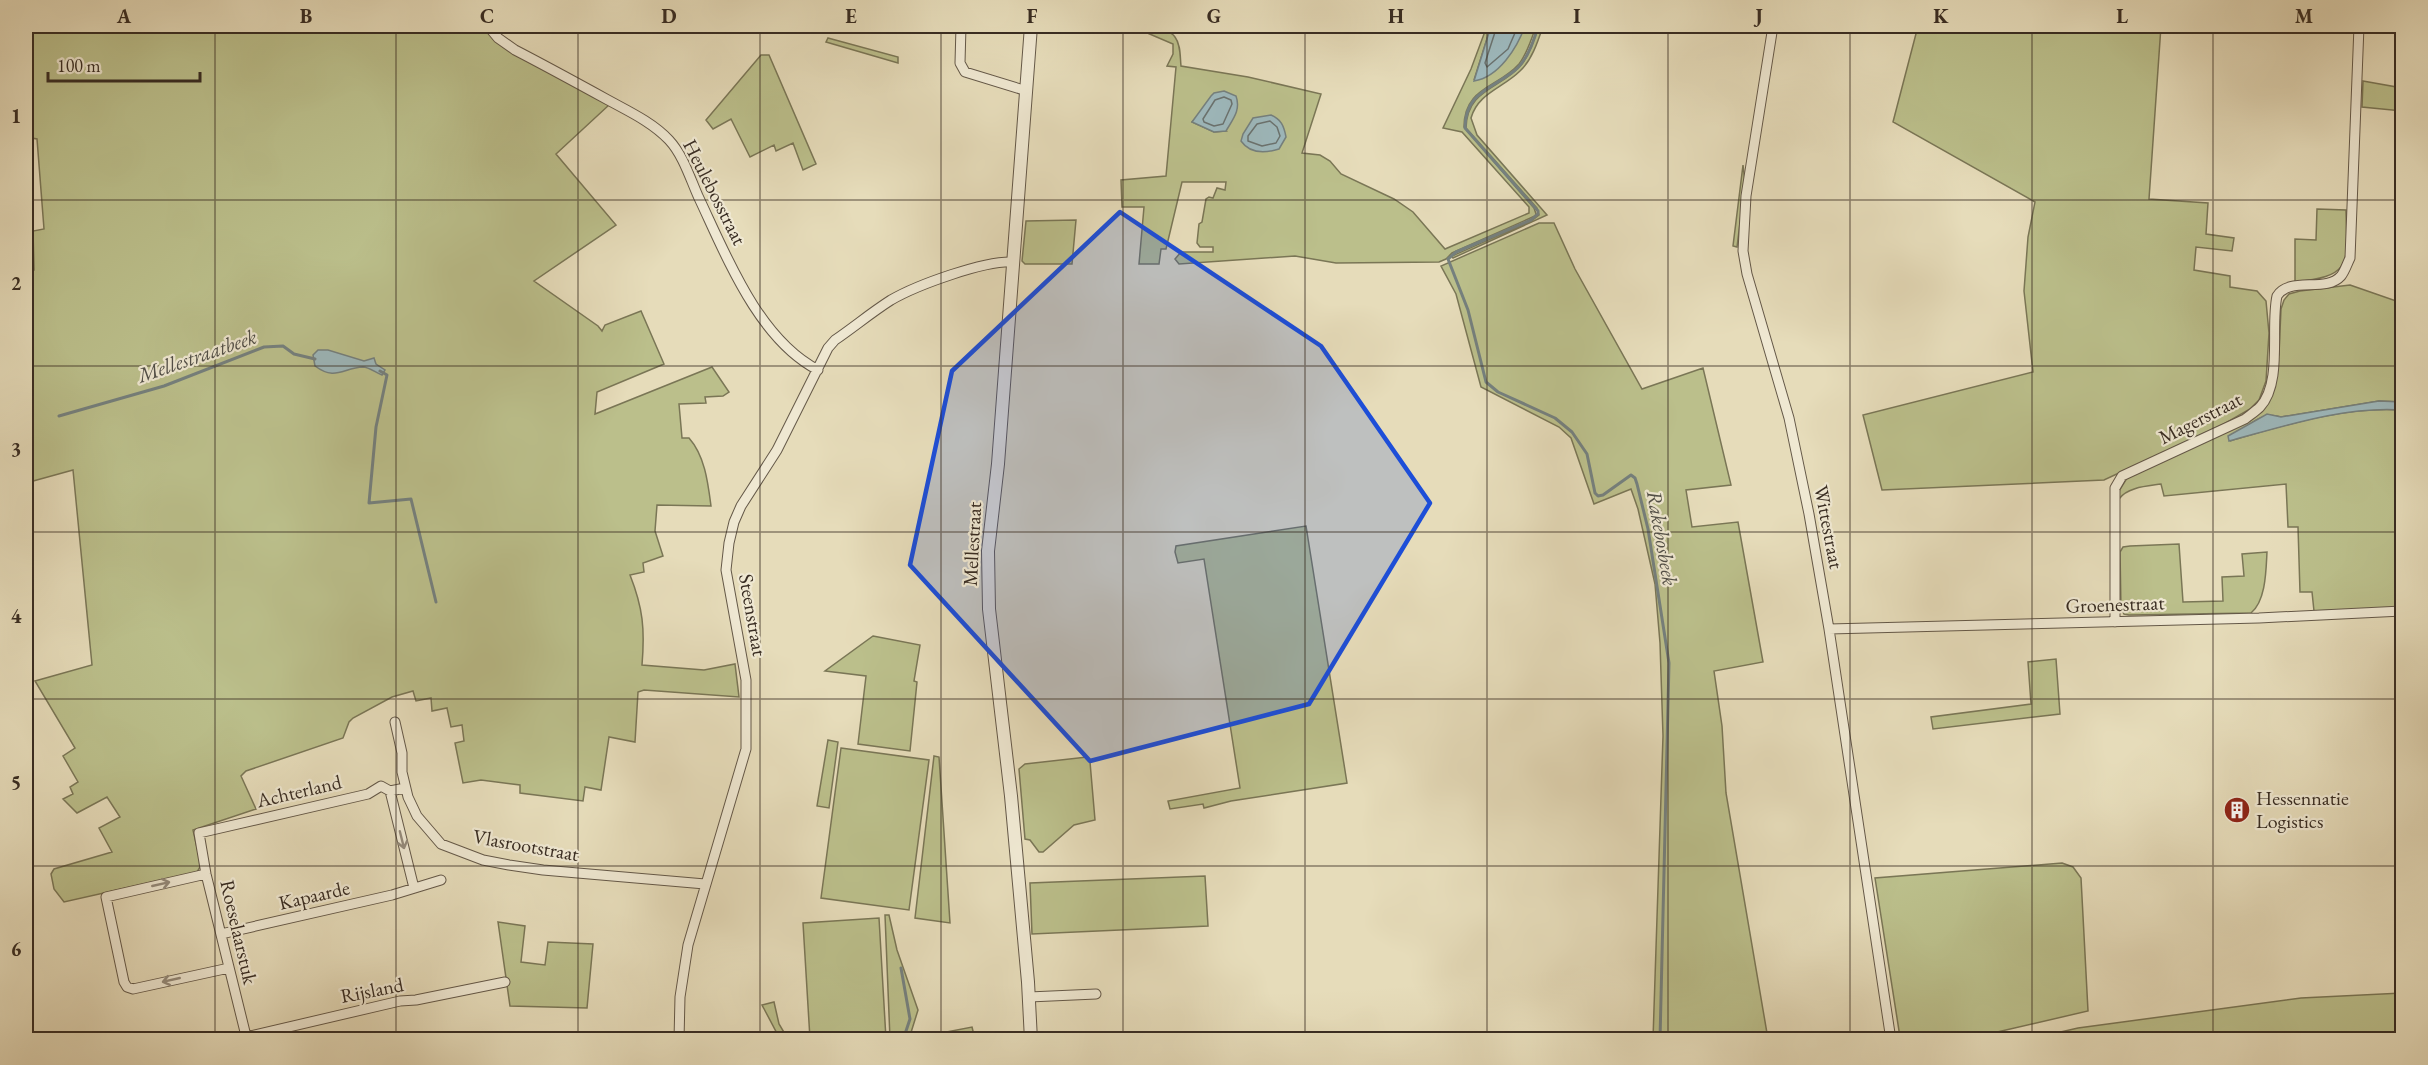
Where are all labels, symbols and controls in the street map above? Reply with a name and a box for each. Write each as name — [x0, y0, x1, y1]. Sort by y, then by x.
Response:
text: A — [116, 3, 132, 29]
text: B — [300, 3, 312, 29]
text: C — [480, 3, 494, 29]
text: D — [661, 3, 677, 29]
text: E — [845, 3, 857, 29]
text: F — [1027, 3, 1038, 29]
text: G — [1207, 3, 1221, 29]
text: H — [1388, 3, 1404, 29]
text: I — [1573, 3, 1581, 29]
text: J — [1753, 3, 1763, 29]
text: K — [1933, 3, 1949, 29]
text: L — [2116, 3, 2128, 29]
text: M — [2295, 3, 2313, 29]
scale bar — [48, 45, 200, 83]
text: 100 m — [57, 54, 101, 77]
text: 1 — [11, 103, 21, 129]
street label: Heulebosstraat — [677, 135, 753, 250]
text: 2 — [11, 270, 22, 296]
water label: Mellestraatbeek — [132, 322, 260, 389]
street label: Magerstraat — [2154, 386, 2247, 450]
text: 3 — [11, 436, 21, 462]
street label: Wittestraat — [1808, 483, 1850, 572]
water label: Rakebosbeek — [1641, 488, 1684, 588]
street label: Mellestraat — [957, 500, 987, 587]
street label: Steenstraat — [733, 572, 773, 659]
street label: Groenestraat — [2065, 589, 2166, 619]
text: 4 — [11, 603, 22, 629]
street label: Achterland — [253, 768, 345, 814]
text: 5 — [11, 769, 21, 795]
place label: Hessennatie Logistics — [2256, 785, 2349, 834]
building icon: Hessennatie Logistics — [2222, 795, 2252, 825]
street label: Vlasrootstraat — [471, 823, 582, 867]
one-way arrow — [396, 830, 408, 849]
street label: Kapaarde — [276, 874, 352, 916]
street label: Roeselaarstuk — [214, 877, 264, 987]
one-way arrow — [151, 878, 170, 889]
text: 6 — [11, 936, 22, 962]
street label: Rijsland — [338, 971, 407, 1009]
one-way arrow — [162, 975, 182, 986]

